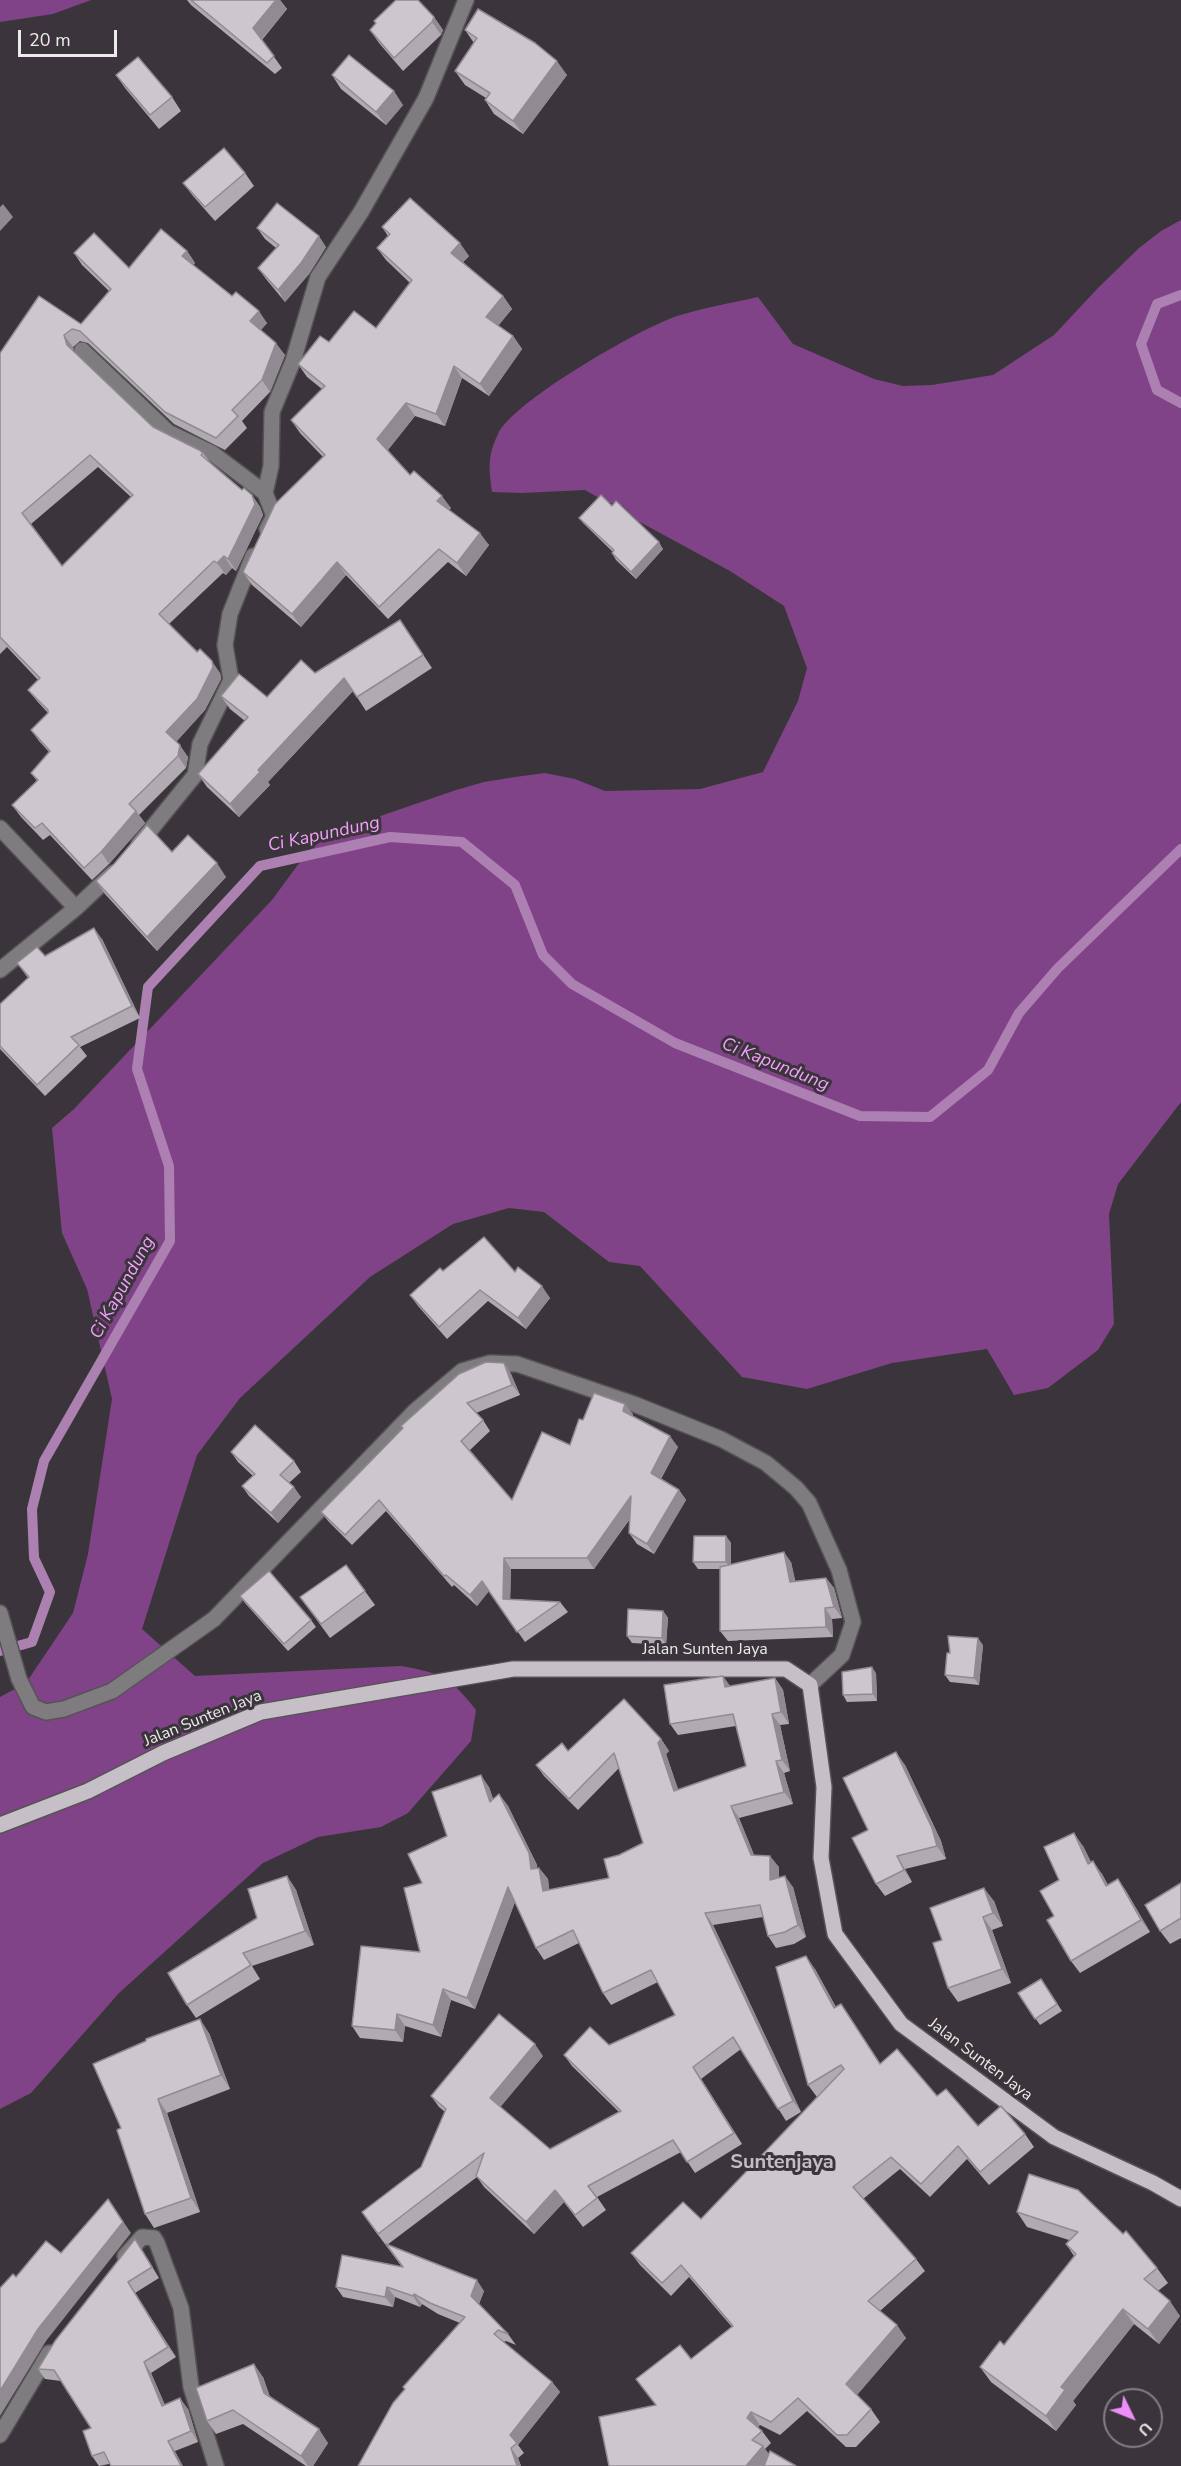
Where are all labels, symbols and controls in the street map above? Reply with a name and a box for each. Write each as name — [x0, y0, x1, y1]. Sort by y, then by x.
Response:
scale bar — [21, 18, 120, 56]
text: 20 m — [29, 28, 71, 52]
water label: Ci Kapundung — [266, 813, 382, 857]
water label: Ci Kapundung — [718, 1034, 832, 1096]
water label: Ci Kapundung — [86, 1233, 160, 1343]
street label: Jalan Sunten Jaya — [642, 1640, 768, 1660]
street label: Jalan Sunten Jaya — [141, 1687, 265, 1751]
street label: Jalan Sunten Jaya — [924, 2015, 1036, 2105]
district label: Suntenjaya — [730, 2151, 834, 2175]
north arrow — [1103, 2388, 1163, 2448]
text: U — [1133, 2417, 1157, 2441]

